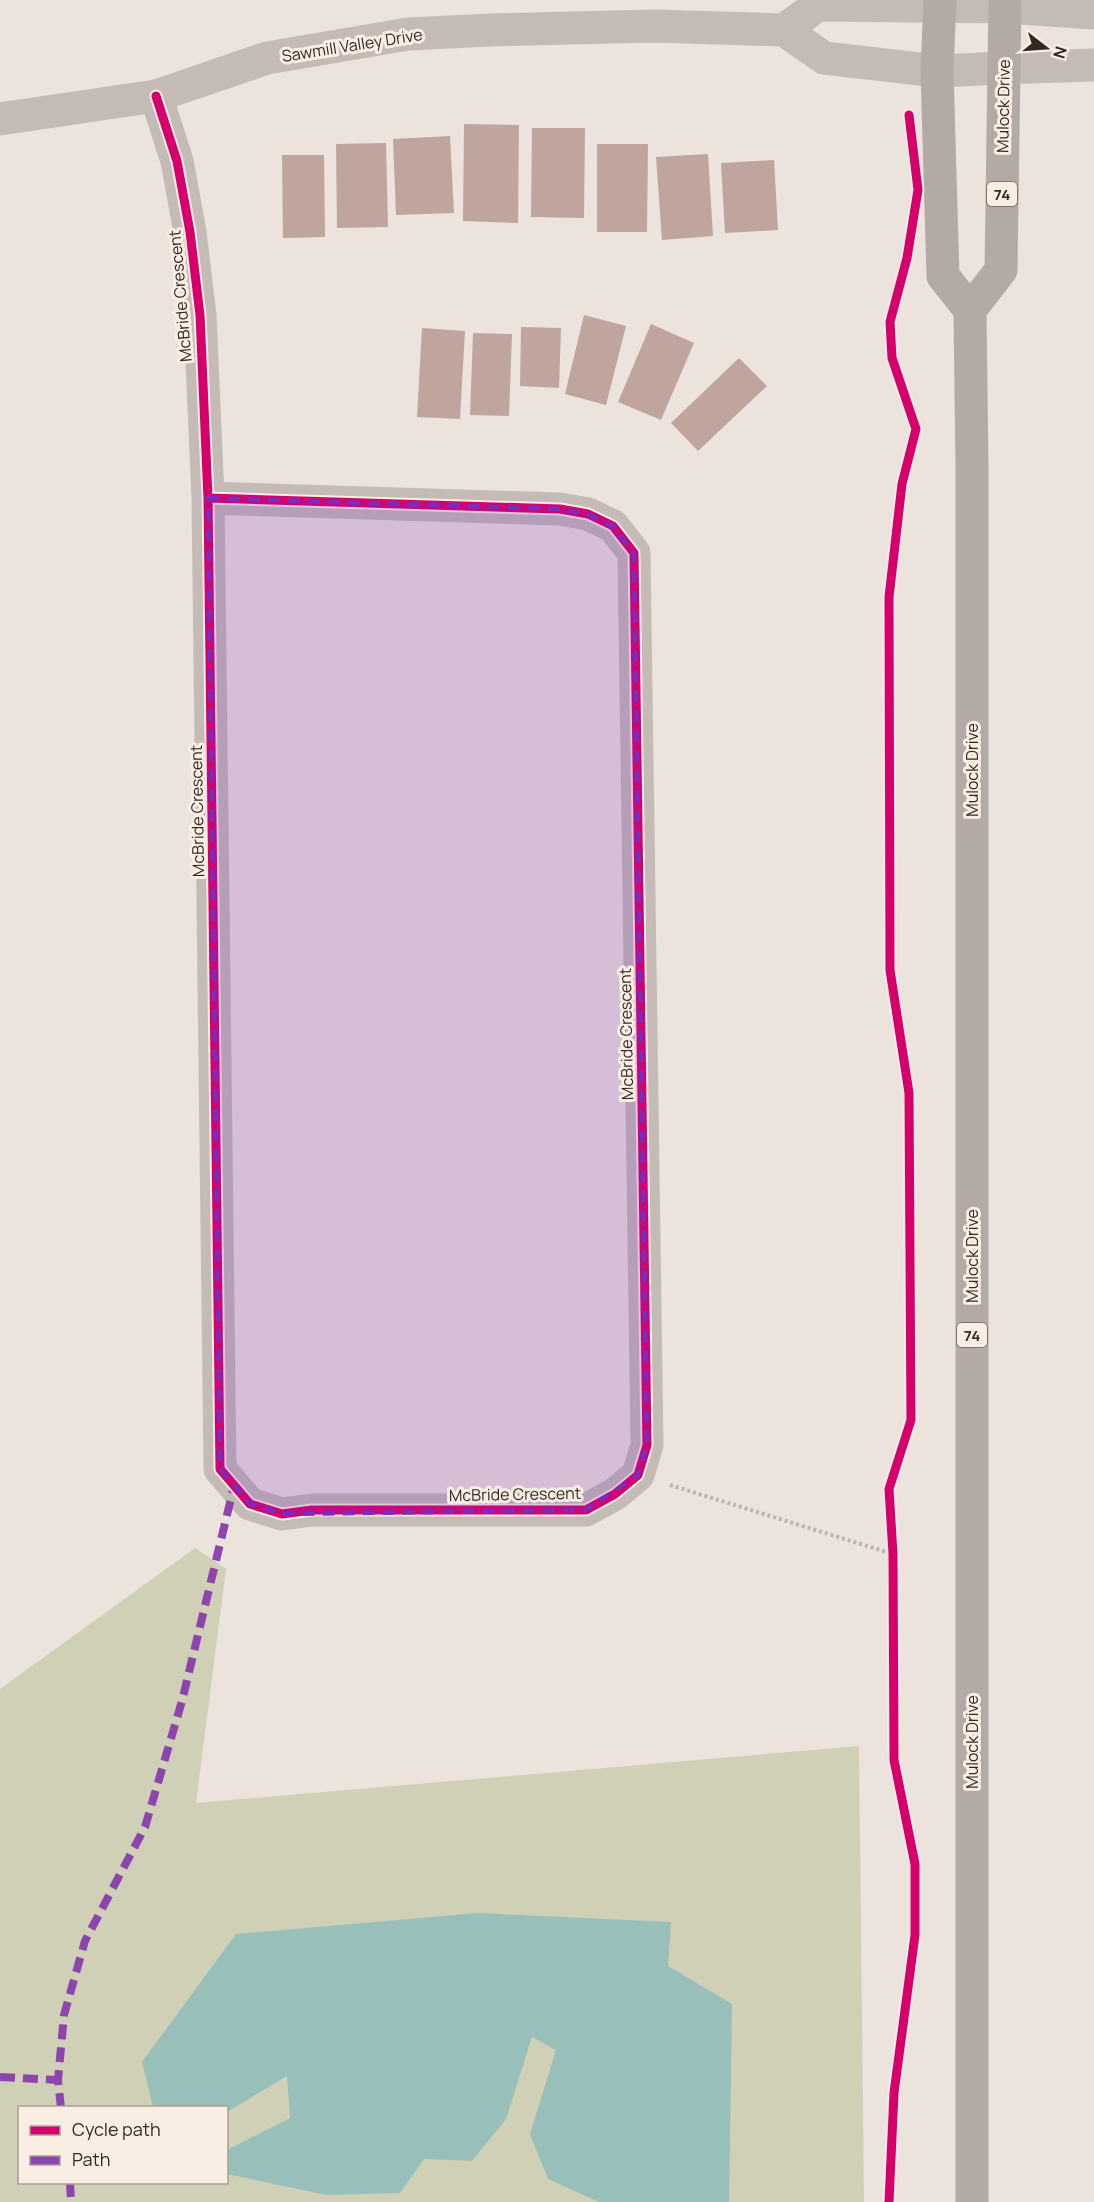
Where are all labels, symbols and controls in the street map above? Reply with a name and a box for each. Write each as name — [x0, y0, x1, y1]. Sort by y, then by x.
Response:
north arrow — [1016, 18, 1076, 78]
street label: Sawmill Valley Drive — [280, 23, 424, 67]
text: N — [1048, 44, 1073, 61]
street label: Mulock Drive — [991, 59, 1015, 153]
road number: 74 — [987, 182, 1017, 206]
street label: McBride Crescent — [163, 229, 197, 363]
street label: Mulock Drive — [961, 723, 983, 817]
street label: McBride Crescent — [185, 745, 209, 877]
street label: McBride Crescent — [614, 968, 638, 1100]
street label: Mulock Drive — [961, 1209, 983, 1303]
road number: 74 — [957, 1323, 987, 1347]
street label: McBride Crescent — [449, 1482, 581, 1506]
street label: Mulock Drive — [961, 1695, 983, 1789]
legend — [18, 2106, 228, 2184]
text: Cycle path — [72, 2117, 161, 2141]
text: Path — [72, 2147, 110, 2171]

